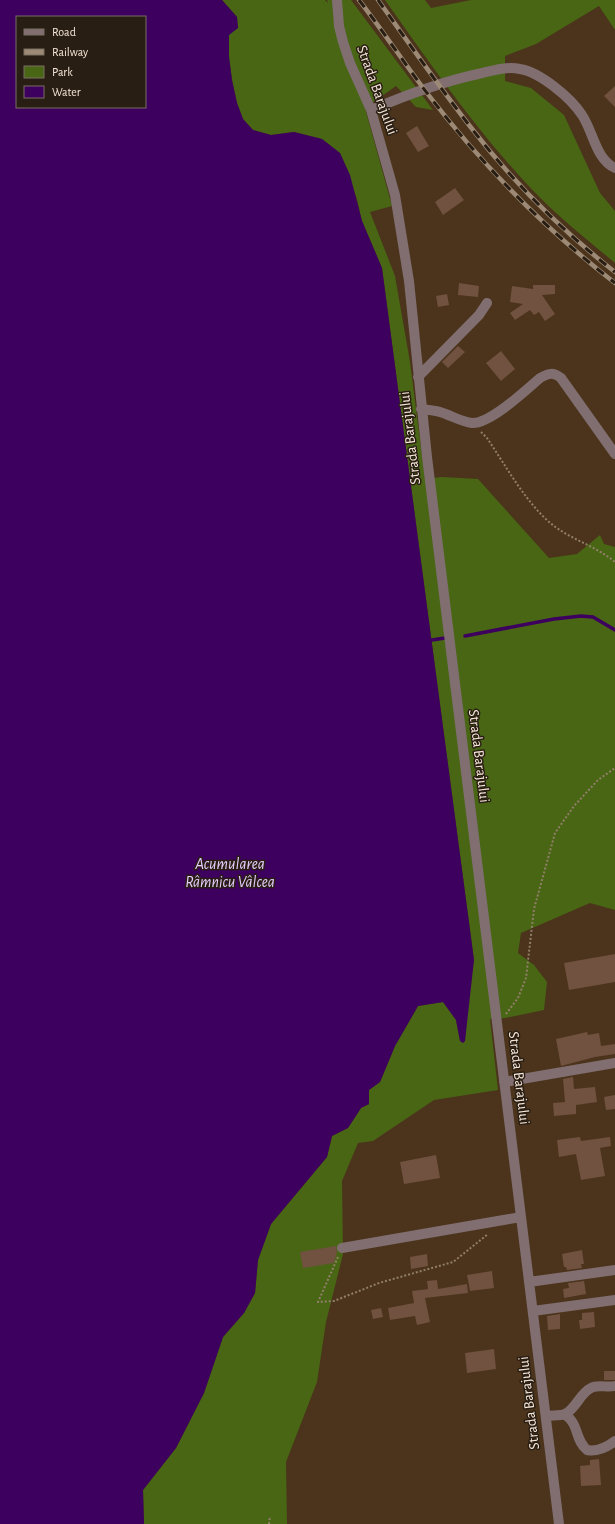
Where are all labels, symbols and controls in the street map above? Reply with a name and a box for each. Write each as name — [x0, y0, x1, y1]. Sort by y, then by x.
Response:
legend — [16, 16, 146, 108]
text: Road — [52, 26, 76, 38]
street label: Strada Barajului — [354, 43, 400, 137]
text: Railway — [52, 46, 88, 59]
text: Park — [52, 66, 73, 78]
text: Water — [52, 86, 81, 98]
street label: Strada Barajului — [397, 391, 423, 485]
street label: Strada Barajului — [466, 709, 492, 803]
water label: Acumularea Râmnicu Vâlcea — [185, 856, 275, 890]
street label: Strada Barajului — [506, 1031, 532, 1125]
street label: Strada Barajului — [516, 1356, 542, 1450]

